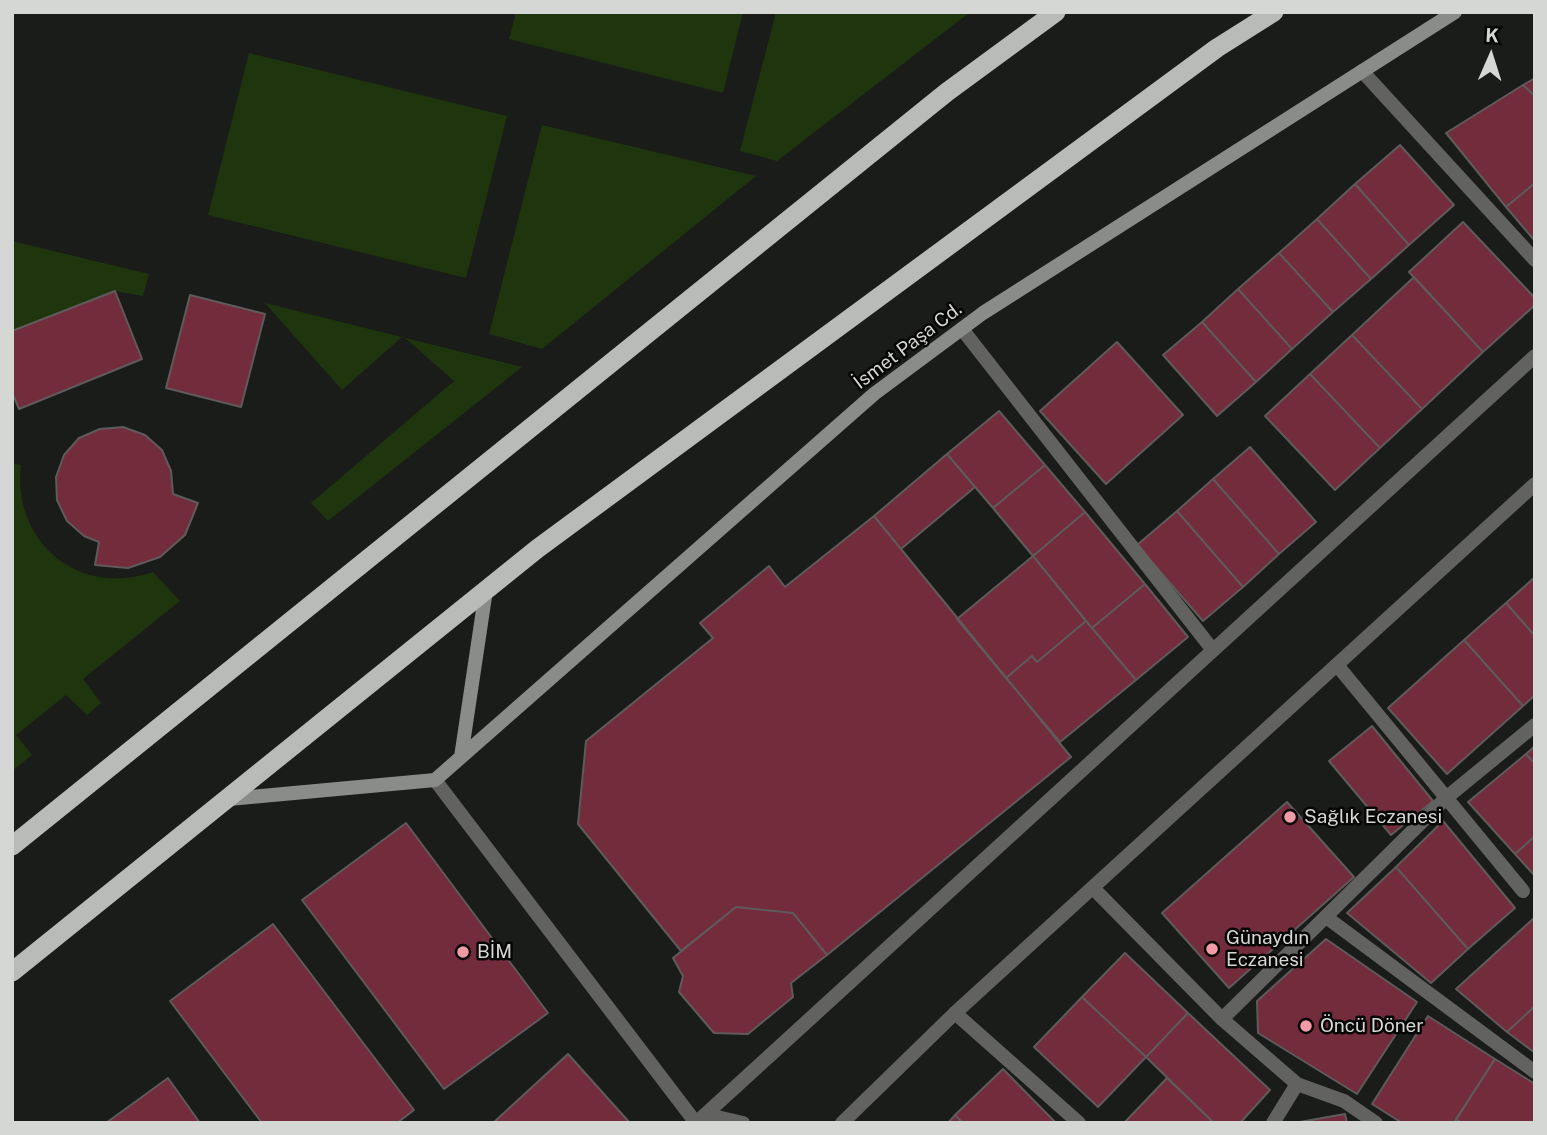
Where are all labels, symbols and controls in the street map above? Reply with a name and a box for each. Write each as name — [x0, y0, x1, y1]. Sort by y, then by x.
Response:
north arrow — [1456, 21, 1526, 91]
text: K — [1485, 24, 1499, 46]
street label: İsmet Paşa Cd. — [849, 298, 967, 394]
place label: Sağlık Eczanesi — [1304, 806, 1442, 828]
marker: Sağlık Eczanesi — [1282, 809, 1298, 825]
place label: Günaydın Eczanesi — [1226, 927, 1309, 971]
place label: BİM — [477, 941, 512, 963]
marker: Günaydın Eczanesi — [1204, 941, 1220, 957]
marker: BİM — [455, 944, 471, 960]
place label: Öncü Döner — [1320, 1015, 1424, 1037]
marker: Öncü Döner — [1298, 1018, 1314, 1034]

